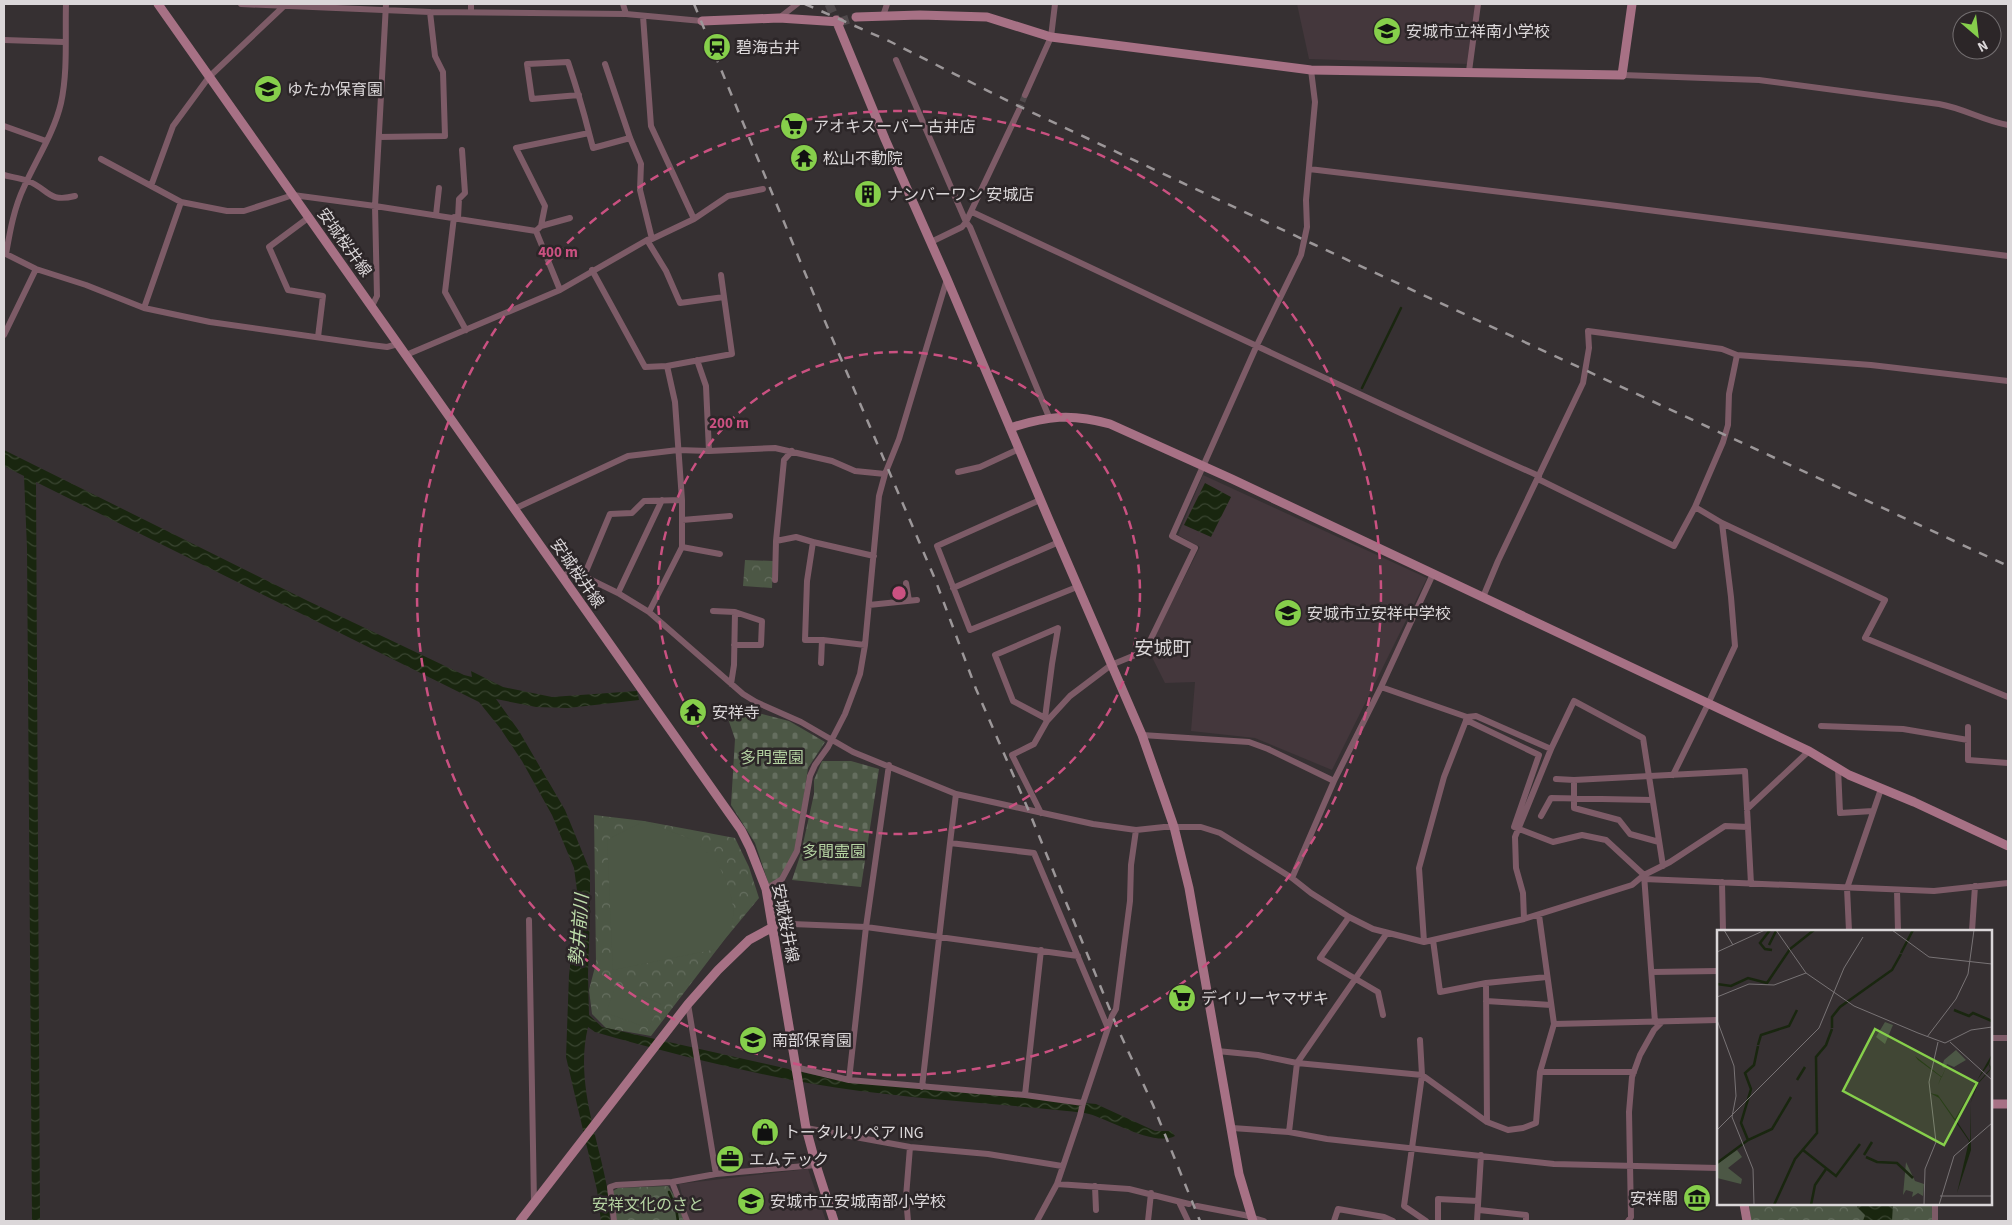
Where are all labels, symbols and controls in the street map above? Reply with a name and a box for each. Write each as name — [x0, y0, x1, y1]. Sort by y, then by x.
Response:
north arrow — [1952, 10, 2002, 60]
school or university icon: 安城市立祥南小学校 — [1372, 16, 1402, 46]
place label: 安城市立祥南小学校 — [1406, 21, 1550, 43]
station icon: 碧海古井 — [702, 32, 732, 62]
text: N — [1974, 35, 1991, 57]
place label: 碧海古井 — [736, 37, 800, 59]
school or university icon: ゆたか保育園 — [253, 74, 283, 104]
place label: ゆたか保育園 — [287, 79, 383, 101]
supermarket icon: アオキスーパー 古井店 — [779, 111, 809, 141]
place label: アオキスーパー 古井店 — [813, 116, 976, 138]
temple icon: 松山不動院 — [789, 143, 819, 173]
place label: 松山不動院 — [823, 148, 903, 170]
building icon: ナンバーワン 安城店 — [853, 179, 883, 209]
place label: ナンバーワン 安城店 — [887, 184, 1034, 206]
street label: 安城桜井線 — [312, 204, 377, 281]
text: 400 m — [538, 242, 578, 263]
text: 200 m — [709, 413, 749, 434]
street label: 安城桜井線 — [545, 534, 609, 613]
centre of rings — [890, 584, 908, 602]
school or university icon: 安城市立安祥中学校 — [1273, 598, 1303, 628]
place label: 安城市立安祥中学校 — [1307, 603, 1451, 625]
district label: 安城町 — [1134, 636, 1192, 663]
temple icon: 安祥寺 — [678, 697, 708, 727]
place label: 安祥寺 — [712, 702, 760, 724]
park label: 多門霊園 — [740, 747, 804, 769]
park label: 多聞霊園 — [802, 841, 866, 863]
street label: 安城桜井線 — [767, 882, 803, 965]
water label: 勢井前川 — [564, 891, 595, 967]
inset map — [1717, 930, 1992, 1205]
supermarket icon: デイリーヤマザキ — [1167, 983, 1197, 1013]
place label: デイリーヤマザキ — [1201, 988, 1329, 1010]
school or university icon: 南部保育園 — [738, 1025, 768, 1055]
place label: 南部保育園 — [772, 1030, 852, 1052]
shop icon: トータルリペア ING — [750, 1117, 780, 1147]
place label: トータルリペア ING — [784, 1122, 924, 1144]
office icon: エムテック — [715, 1144, 745, 1174]
place label: エムテック — [749, 1149, 829, 1171]
museum icon: 安祥閣 — [1682, 1183, 1712, 1213]
school or university icon: 安城市立安城南部小学校 — [736, 1186, 766, 1216]
place label: 安祥閣 — [1630, 1188, 1678, 1210]
place label: 安城市立安城南部小学校 — [770, 1191, 946, 1213]
park label: 安祥文化のさと — [592, 1194, 704, 1216]

